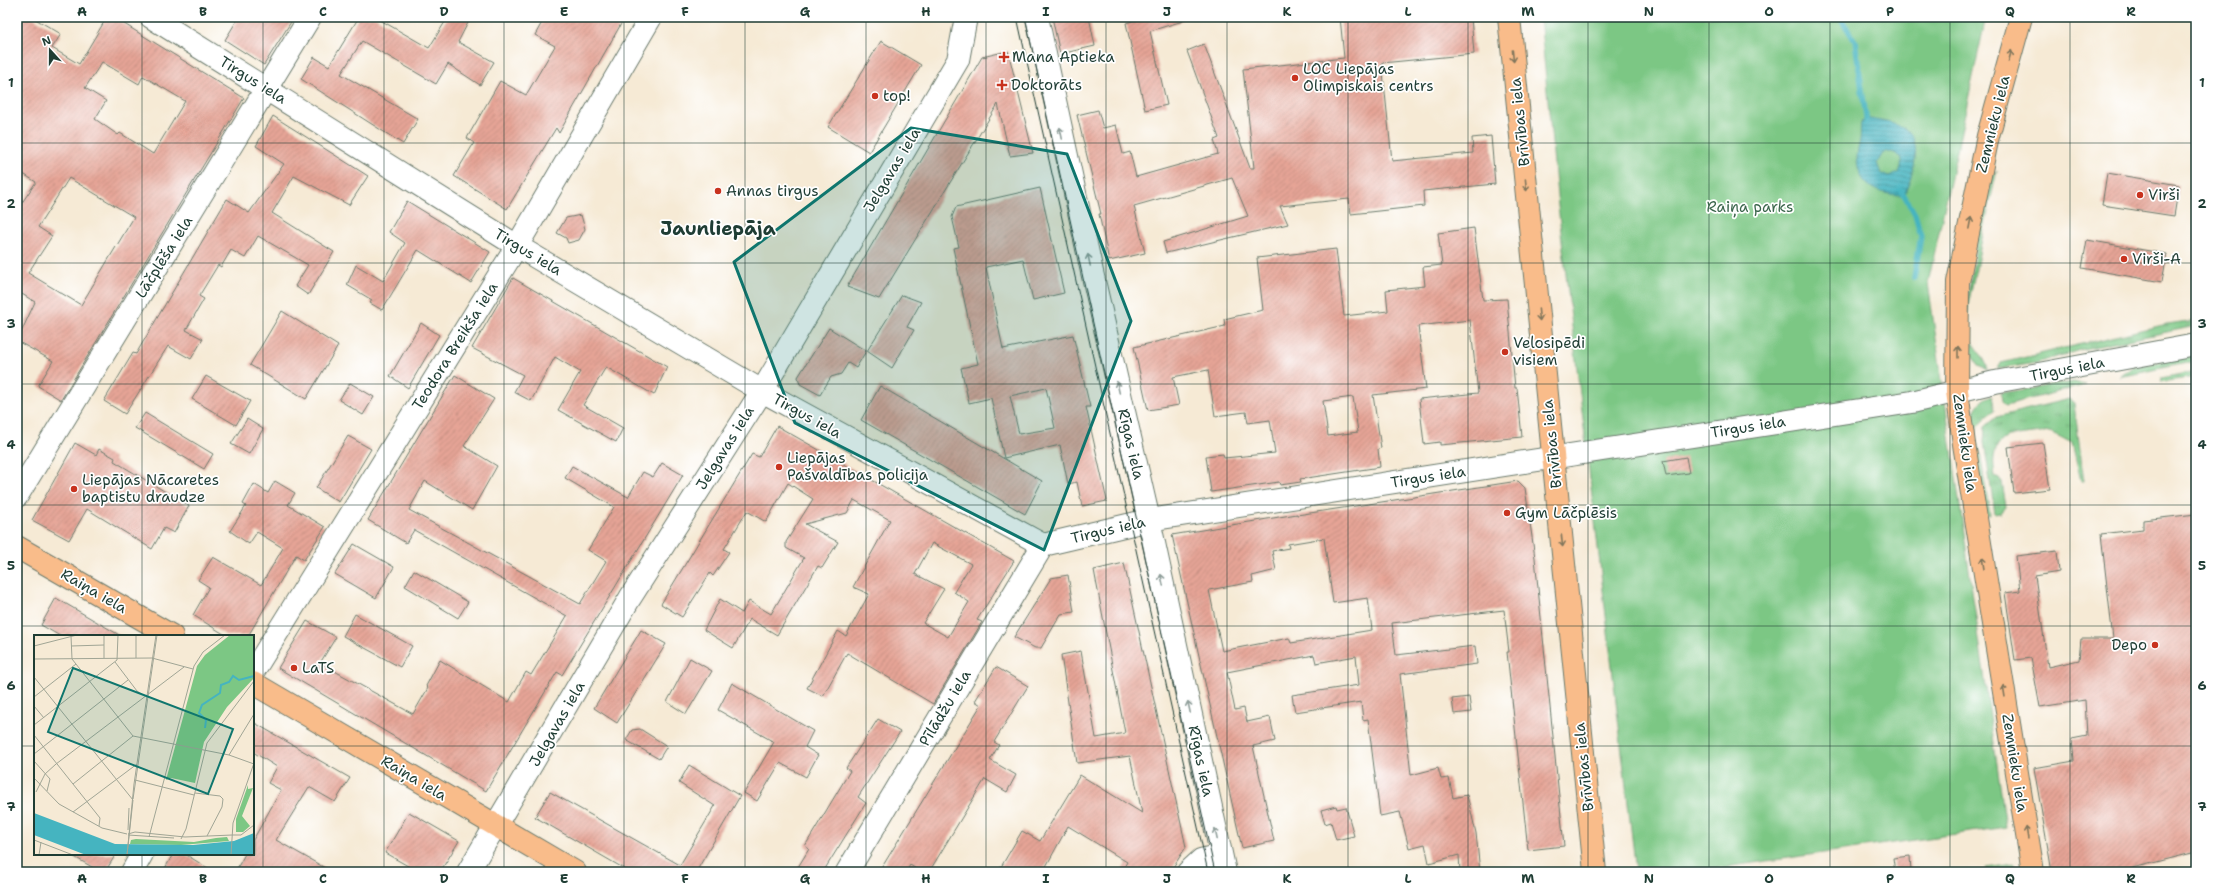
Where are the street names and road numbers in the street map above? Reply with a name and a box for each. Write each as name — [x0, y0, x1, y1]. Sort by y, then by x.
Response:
street label: Tirgus iela — [216, 51, 291, 109]
street label: Zemnieku iela — [1971, 73, 2015, 175]
street label: Brīvības iela — [1505, 76, 1535, 167]
street label: Jelgavas iela — [859, 123, 925, 216]
street label: Lāčplēša iela — [131, 211, 198, 302]
street label: Tirgus iela — [490, 224, 566, 280]
street label: Teodora Breikša iela — [408, 278, 503, 414]
street label: Tirgus iela — [2028, 352, 2107, 386]
street label: Tirgus iela — [769, 389, 846, 443]
street label: Zemnieku iela — [1948, 392, 1982, 494]
street label: Brīvības iela — [1537, 398, 1567, 489]
street label: Jelgavas iela — [691, 402, 759, 494]
street label: Rīgas iela — [1113, 407, 1149, 482]
street label: Tirgus iela — [1709, 411, 1788, 443]
street label: Tirgus iela — [1389, 461, 1468, 493]
street label: Tirgus iela — [1069, 512, 1148, 548]
street label: Raiņa iela — [57, 564, 131, 619]
street label: Pīlādžu iela — [914, 666, 976, 750]
street label: Jelgavas iela — [525, 677, 590, 770]
street label: Zemnieku iela — [1997, 712, 2033, 814]
street label: Brīvības iela — [1569, 721, 1599, 812]
street label: Rīgas iela — [1184, 724, 1218, 799]
street label: Raiņa iela — [377, 751, 451, 807]

